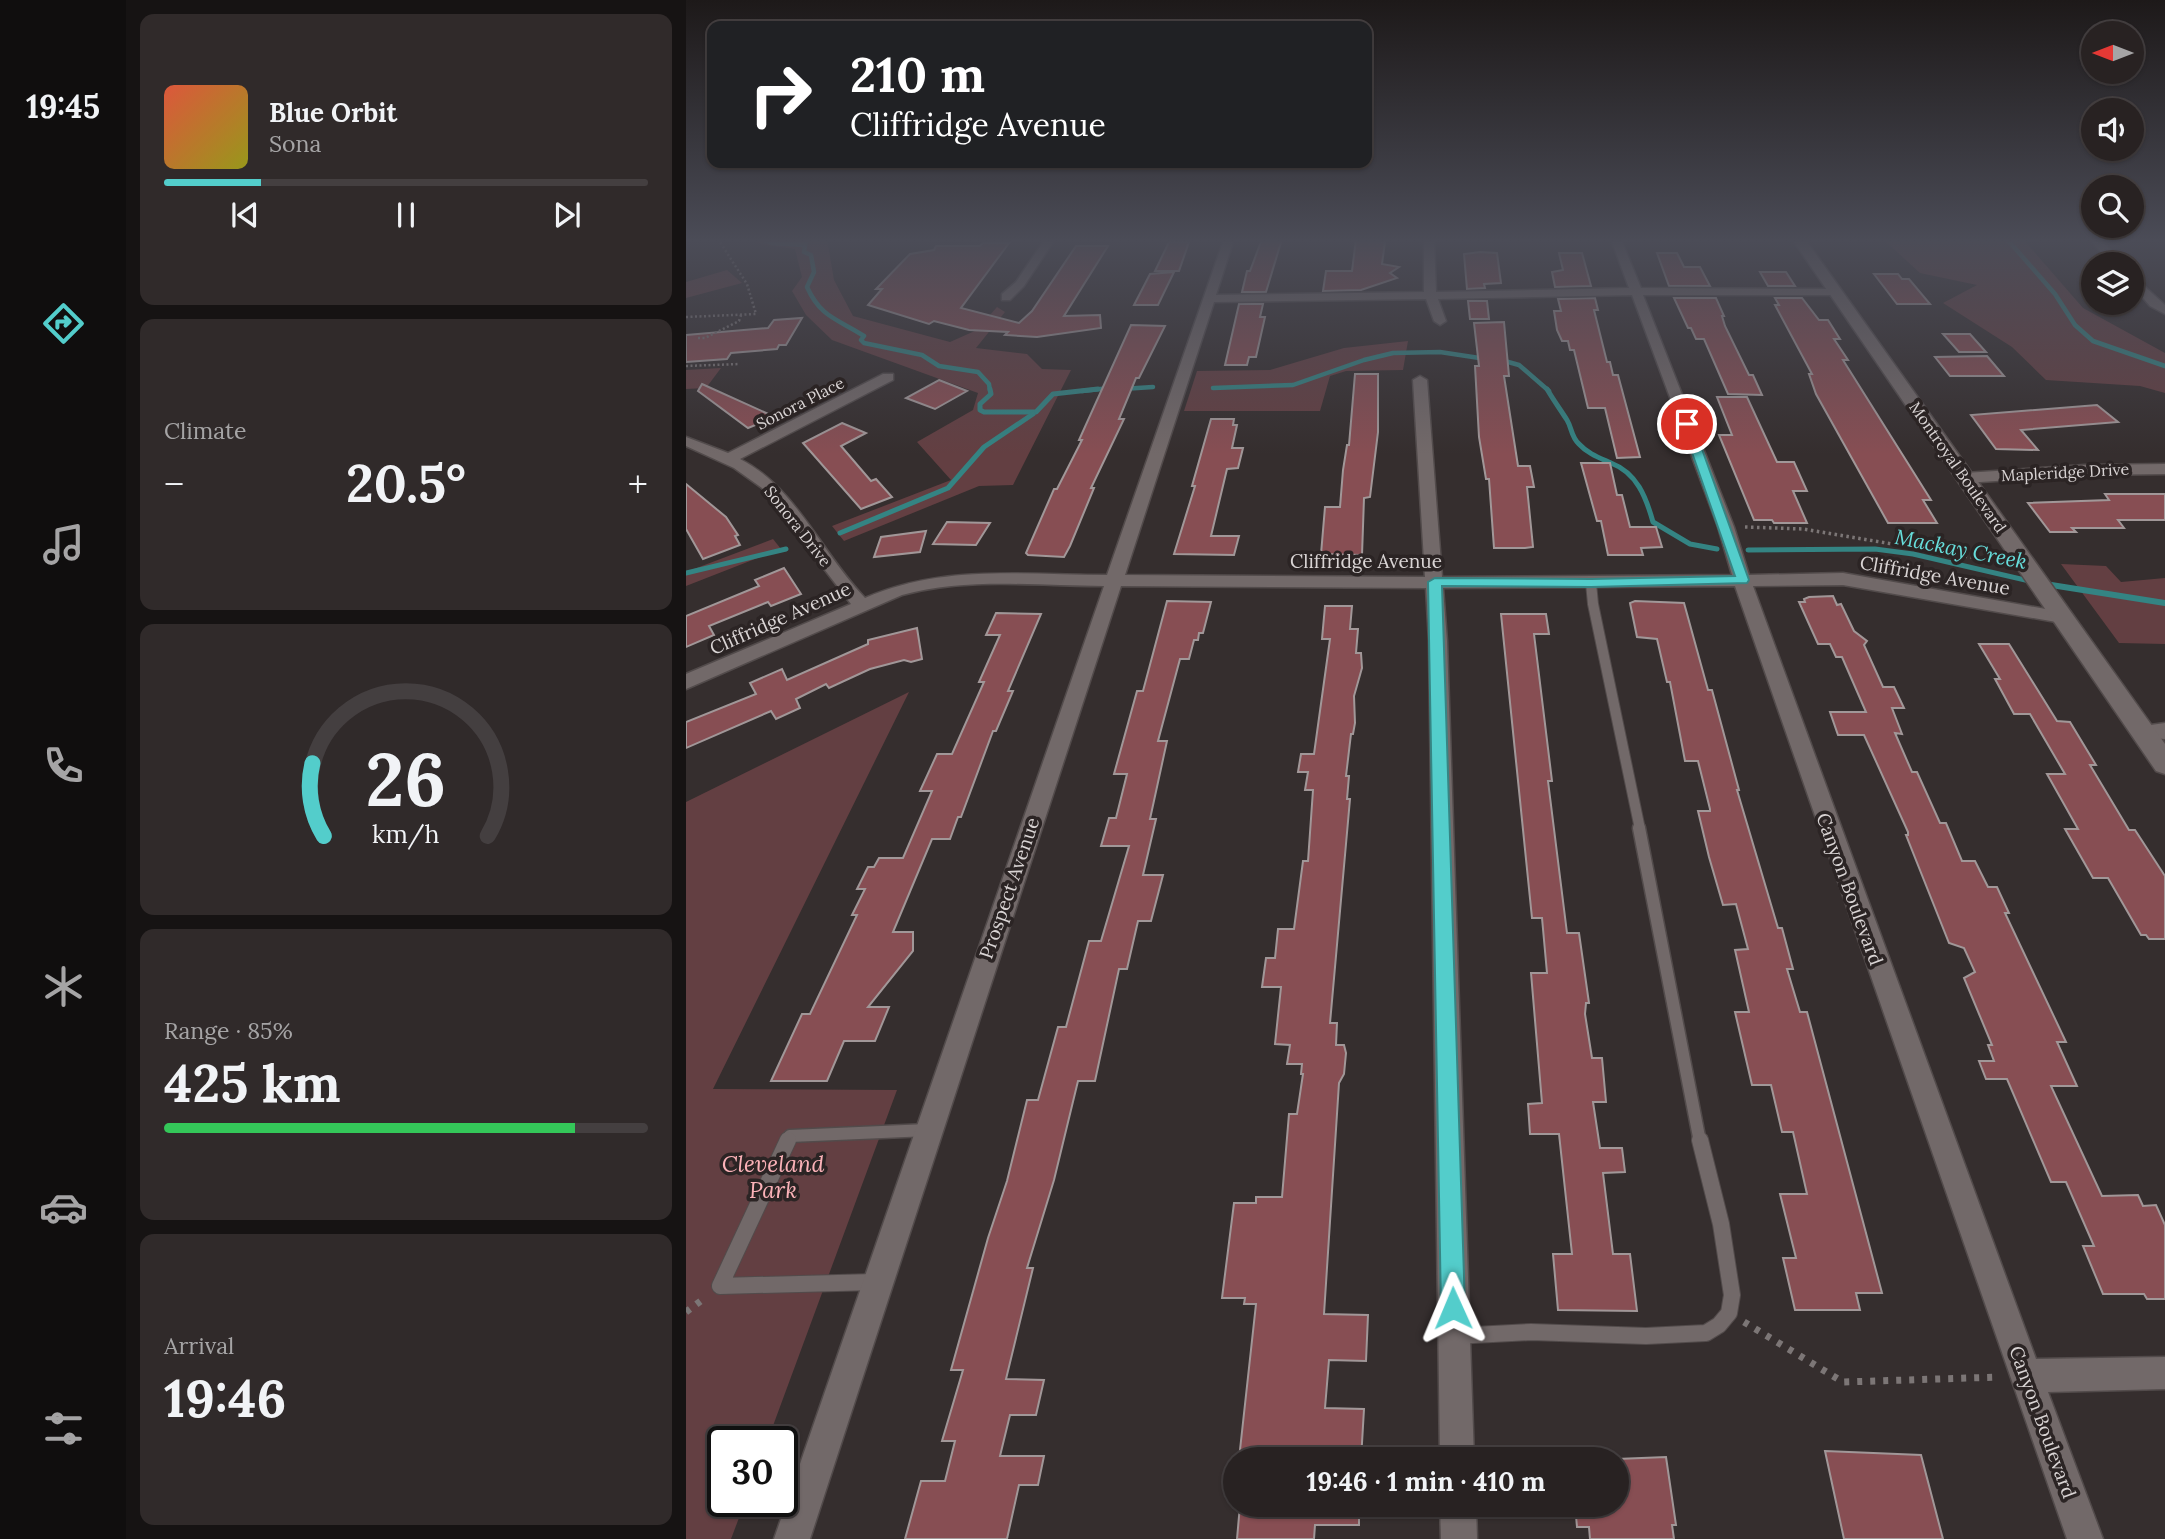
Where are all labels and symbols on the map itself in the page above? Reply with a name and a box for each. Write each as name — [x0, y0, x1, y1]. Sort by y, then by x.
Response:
north arrow — [2081, 21, 2144, 84]
street label: Sonora Place — [753, 372, 848, 434]
pin — [1657, 394, 1717, 454]
street label: Montroyal Boulevard — [1905, 398, 2011, 537]
street label: Mapleridge Drive — [2000, 459, 2130, 485]
street label: Sonora Drive — [760, 482, 836, 571]
water label: Mackay Creek — [1893, 523, 2029, 575]
street label: Cliffridge Avenue — [1290, 549, 1442, 573]
street label: Cliffridge Avenue — [1858, 550, 2012, 600]
street label: Cliffridge Avenue — [706, 576, 854, 660]
street label: Canyon Boulevard — [1811, 810, 1889, 968]
street label: Prospect Avenue — [974, 814, 1044, 962]
park label: Cleveland Park — [722, 1149, 824, 1204]
position arrow — [1416, 1271, 1490, 1345]
street label: Canyon Boulevard — [2004, 1343, 2082, 1501]
speed limit sign: 30 — [707, 1426, 798, 1517]

